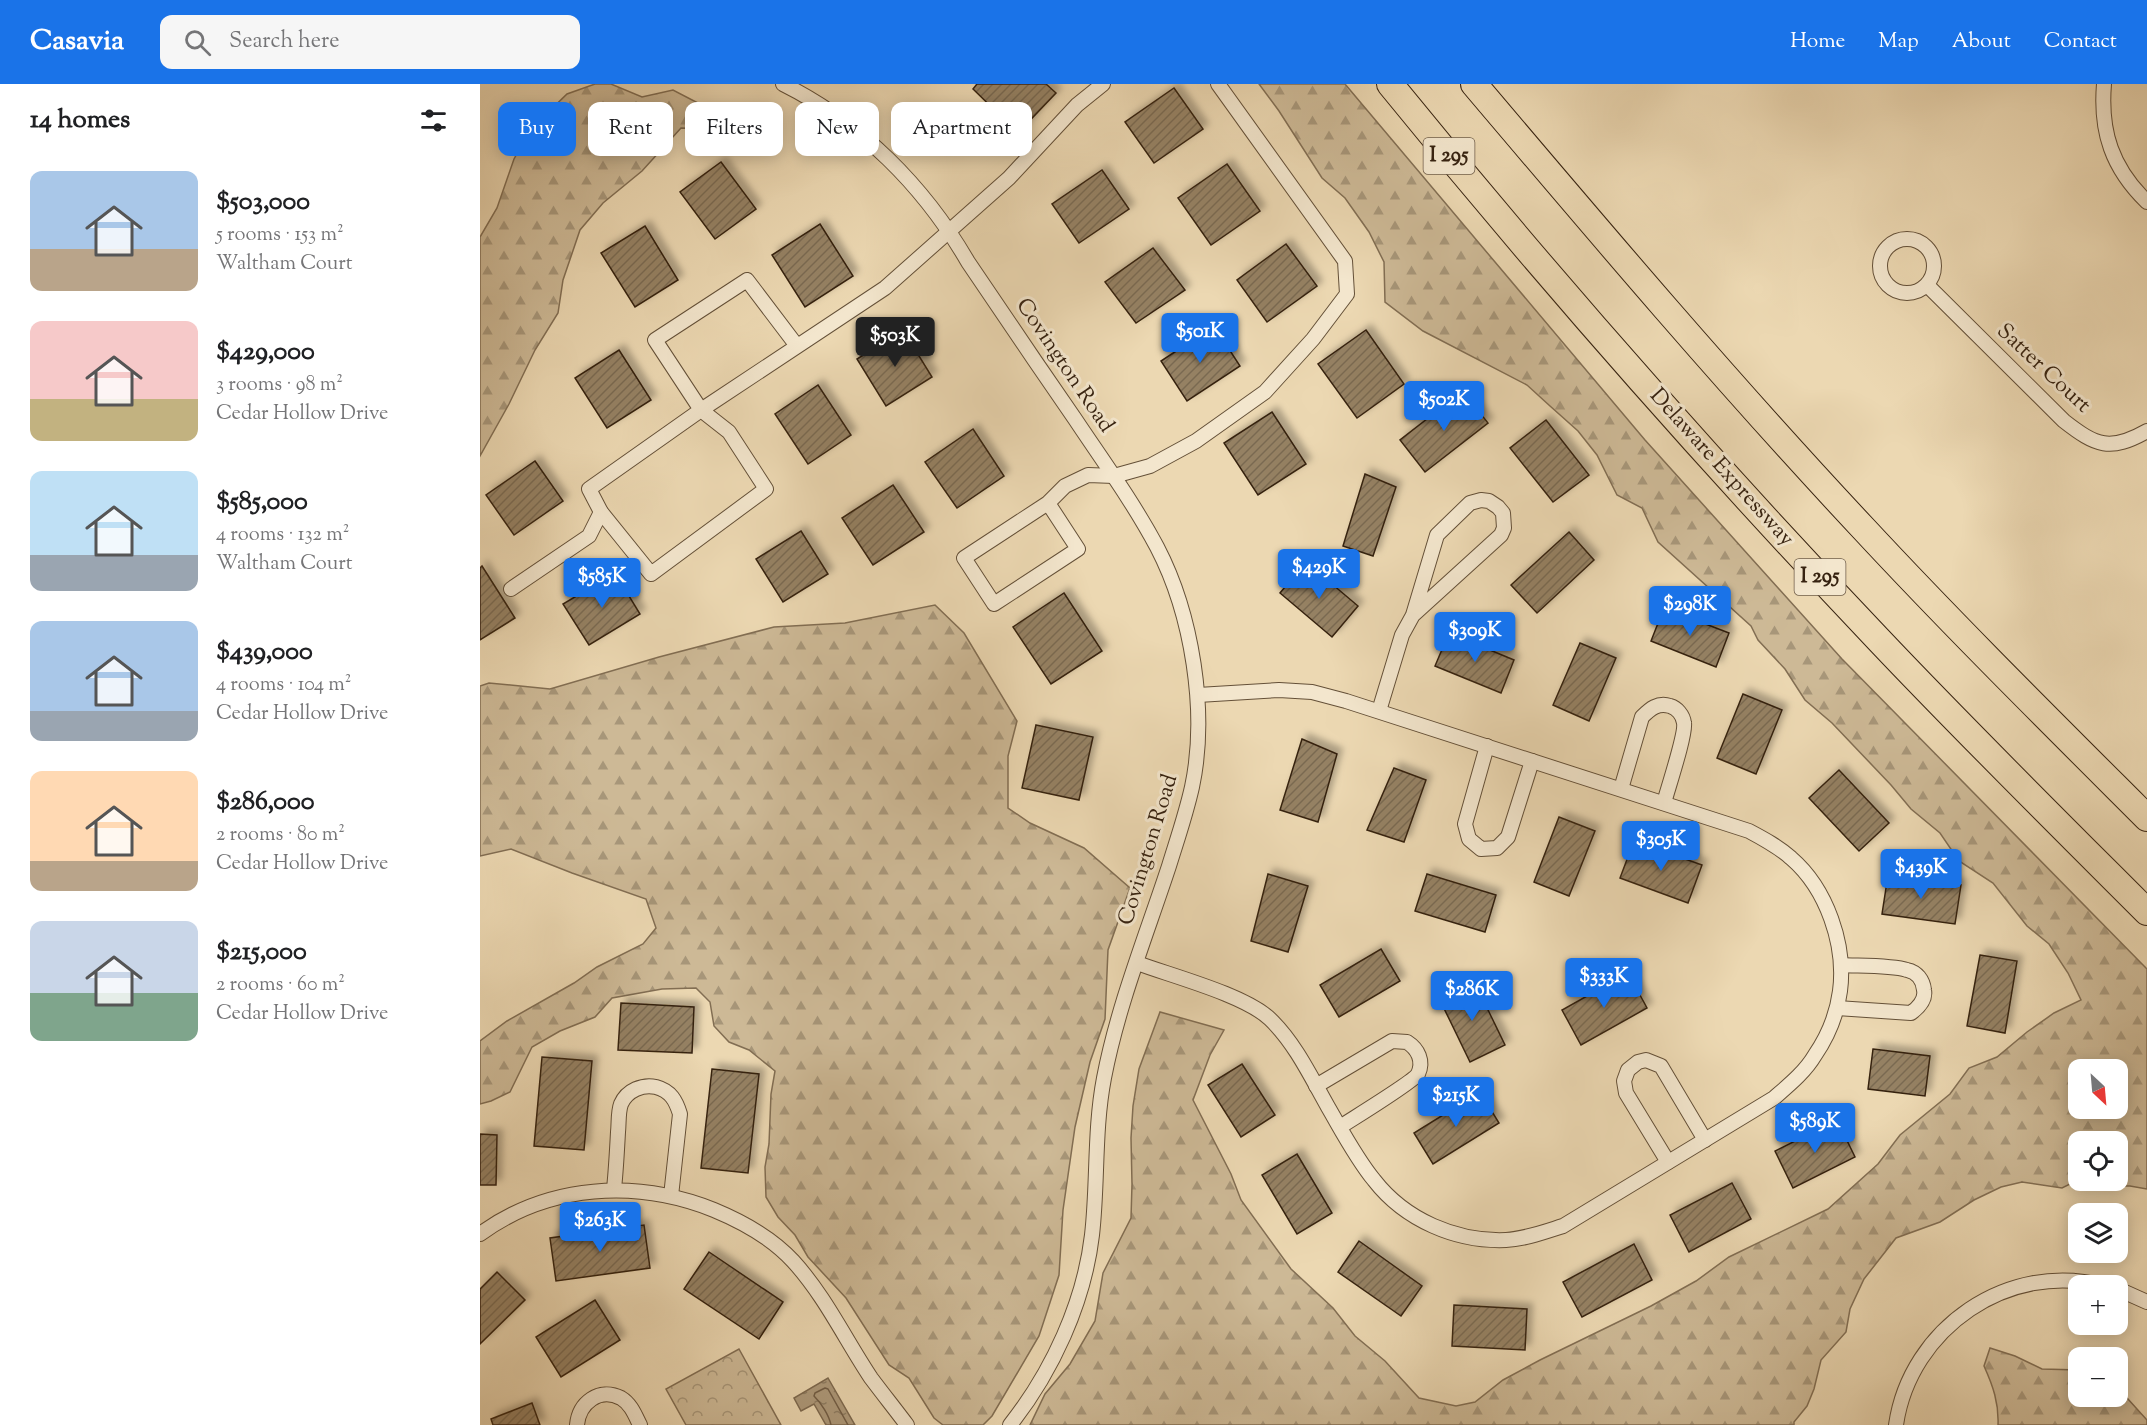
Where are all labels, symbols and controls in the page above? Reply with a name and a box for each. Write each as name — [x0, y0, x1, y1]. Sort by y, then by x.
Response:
search box — [160, 15, 580, 69]
text: Casavia — [30, 22, 124, 62]
icon: search — [181, 26, 214, 59]
text: Search here — [229, 26, 339, 58]
text: Home — [1790, 27, 1845, 57]
text: Map — [1878, 27, 1919, 57]
text: About — [1952, 27, 2011, 57]
text: Contact — [2044, 27, 2117, 57]
text: 14 homes — [30, 102, 130, 139]
chip: Buy — [498, 102, 576, 156]
chip: Rent — [588, 102, 673, 156]
chip: Filters — [685, 102, 783, 156]
chip: New — [795, 102, 879, 156]
chip: Apartment — [891, 102, 1032, 156]
icon: filters — [417, 104, 450, 137]
road number: I 295 — [1424, 138, 1474, 174]
text: $503,000 — [216, 184, 310, 221]
icon: home — [78, 195, 150, 267]
text: 5 rooms · 153 m² — [216, 221, 344, 250]
text: Waltham Court — [216, 250, 353, 279]
street label: Covington Road — [1007, 292, 1121, 440]
pin: $501K — [1158, 313, 1242, 364]
pin: $503K — [853, 317, 937, 368]
street label: Satter Court — [1989, 317, 2098, 422]
text: $501K — [1175, 318, 1225, 347]
text: $503K — [870, 322, 920, 351]
text: $429,000 — [216, 334, 315, 371]
icon: home — [78, 345, 150, 417]
text: 3 rooms · 98 m² — [216, 371, 343, 400]
pin: $502K — [1402, 381, 1486, 432]
street label: Delaware Expressway — [1641, 382, 1801, 554]
text: $502K — [1418, 386, 1470, 415]
text: Cedar Hollow Drive — [216, 400, 388, 429]
text: $585,000 — [216, 484, 308, 521]
icon: home — [78, 495, 150, 567]
text: 4 rooms · 132 m² — [216, 521, 349, 550]
pin: $429K — [1277, 549, 1361, 600]
text: Waltham Court — [216, 550, 353, 579]
text: $429K — [1292, 554, 1346, 583]
pin: $585K — [560, 558, 644, 609]
road number: I 295 — [1794, 559, 1846, 595]
text: $585K — [578, 563, 626, 592]
pin: $298K — [1648, 586, 1732, 637]
text: $298K — [1663, 591, 1717, 620]
pin: $309K — [1433, 612, 1517, 663]
text: $309K — [1448, 617, 1502, 646]
text: $439,000 — [216, 634, 313, 671]
icon: home — [78, 645, 150, 717]
text: 4 rooms · 104 m² — [216, 671, 352, 700]
text: Cedar Hollow Drive — [216, 700, 388, 729]
street label: Covington Road — [1111, 770, 1187, 930]
text: $286,000 — [216, 784, 314, 821]
icon: home — [78, 795, 150, 867]
text: 2 rooms · 80 m² — [216, 821, 345, 850]
pin: $305K — [1619, 821, 1703, 872]
text: $305K — [1636, 826, 1686, 855]
pin: $439K — [1879, 849, 1963, 900]
text: Cedar Hollow Drive — [216, 850, 388, 879]
text: $439K — [1895, 854, 1947, 883]
text: $215,000 — [216, 934, 307, 971]
icon: home — [78, 945, 150, 1017]
pin: $333K — [1562, 958, 1646, 1009]
text: $333K — [1579, 963, 1629, 992]
text: 2 rooms · 60 m² — [216, 971, 345, 1000]
pin: $286K — [1430, 971, 1514, 1022]
text: $286K — [1445, 976, 1499, 1005]
text: Cedar Hollow Drive — [216, 1000, 388, 1029]
north arrow — [2068, 1059, 2128, 1119]
map controls — [2068, 1059, 2128, 1407]
pin: $215K — [1414, 1077, 1498, 1128]
text: $215K — [1432, 1082, 1480, 1111]
pin: $589K — [1773, 1103, 1857, 1154]
text: $589K — [1789, 1108, 1841, 1137]
button: locate — [2068, 1131, 2128, 1191]
pin: $263K — [558, 1202, 642, 1253]
button: layers — [2068, 1203, 2128, 1263]
text: $263K — [574, 1207, 626, 1236]
button: + — [2068, 1275, 2128, 1335]
button: − — [2068, 1347, 2128, 1407]

